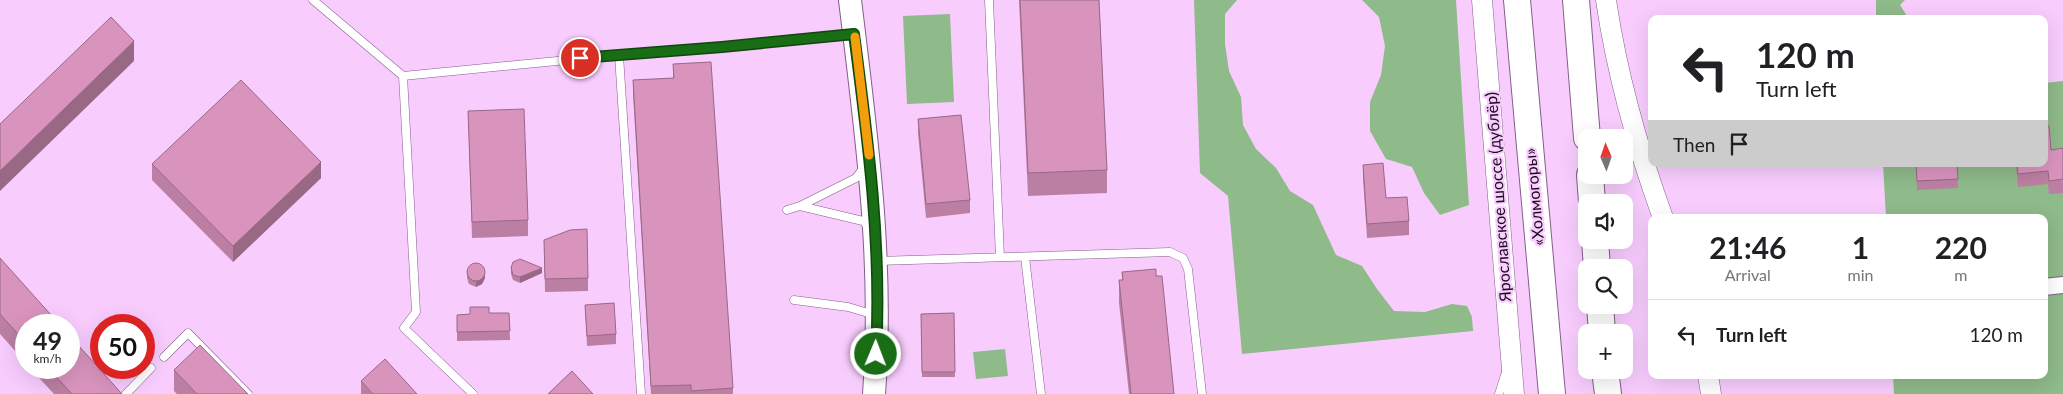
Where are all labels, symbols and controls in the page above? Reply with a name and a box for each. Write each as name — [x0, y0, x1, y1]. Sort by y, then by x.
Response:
text: 120 m — [1756, 33, 1855, 75]
icon: left — [1673, 35, 1738, 100]
pin — [559, 37, 601, 79]
icon: arrive — [566, 44, 594, 72]
text: Turn left — [1756, 75, 1837, 102]
street label: Ярославское шоссе (дублёр) — [1481, 92, 1514, 304]
north arrow — [1578, 129, 1632, 184]
map controls — [1578, 129, 1633, 379]
icon: arrive — [1725, 130, 1753, 158]
text: Then — [1673, 133, 1715, 156]
street label: «Холмогоры» — [1520, 147, 1547, 247]
button: sound — [1578, 194, 1633, 249]
text: 21:46 — [1709, 229, 1786, 265]
text: 1 — [1852, 229, 1869, 265]
text: 220 — [1935, 229, 1987, 265]
button: search — [1578, 259, 1633, 314]
text: Arrival — [1725, 265, 1771, 284]
text: min — [1848, 265, 1874, 284]
text: m — [1954, 265, 1967, 284]
speed limit sign: 50 — [90, 314, 155, 379]
icon: left — [1673, 321, 1701, 349]
text: Turn left — [1716, 323, 1787, 346]
text: 120 m — [1969, 323, 2023, 346]
button: + — [1578, 324, 1633, 379]
text: 49 — [33, 325, 62, 355]
position arrow — [849, 327, 901, 379]
text: km/h — [33, 351, 62, 366]

